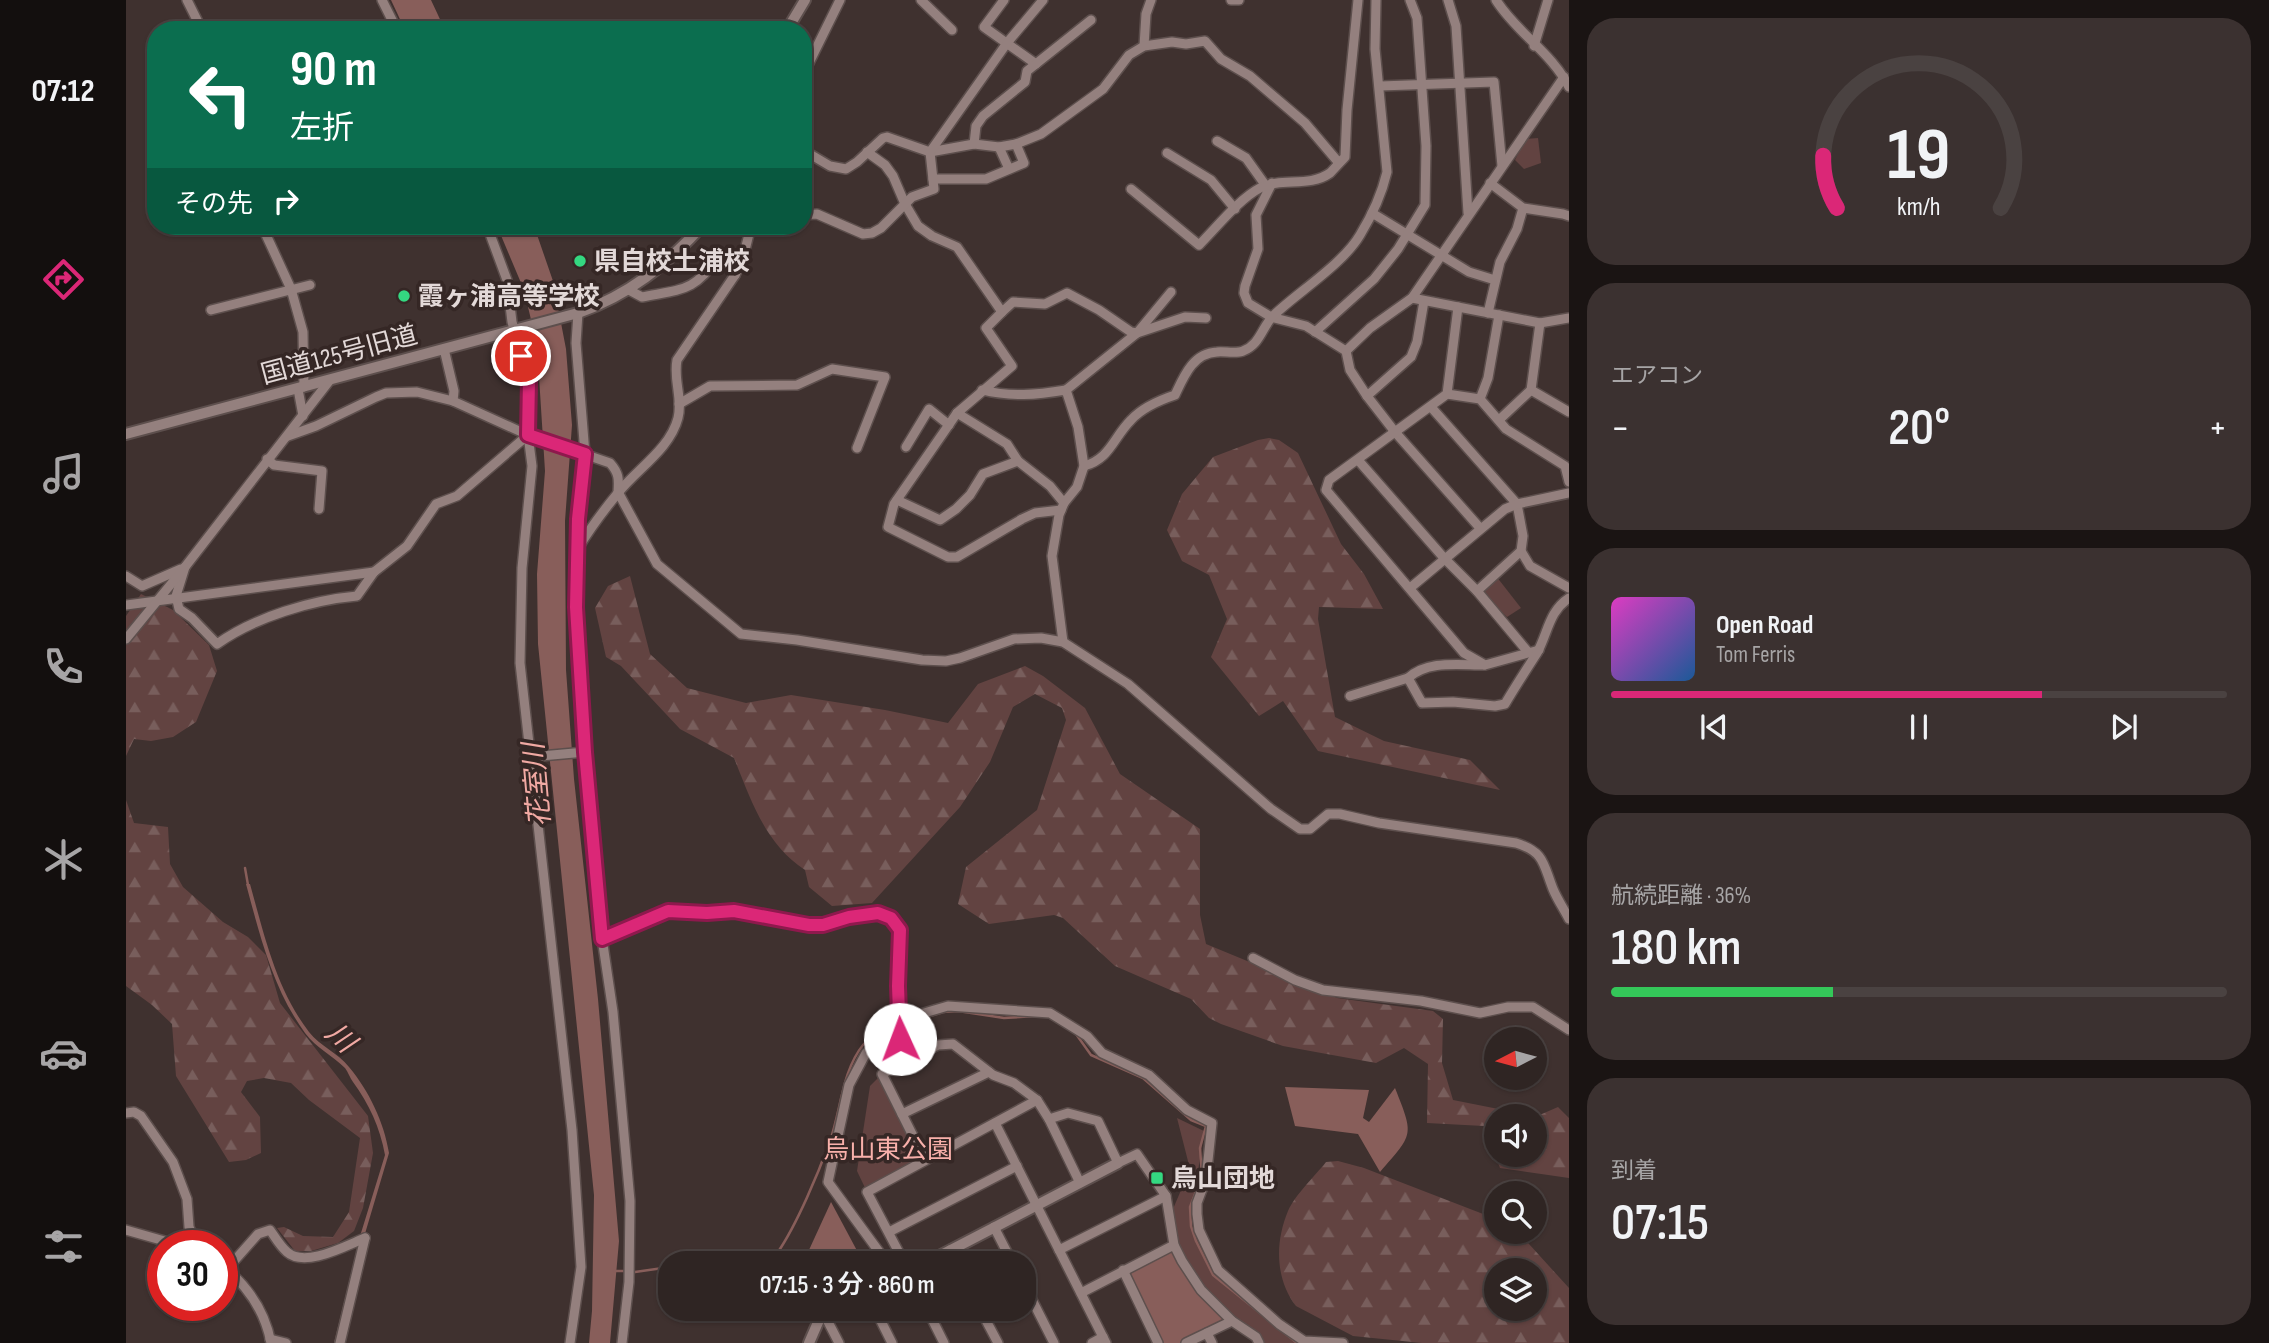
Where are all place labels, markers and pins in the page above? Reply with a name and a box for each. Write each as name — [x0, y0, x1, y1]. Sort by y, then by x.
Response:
place label: 県自校土浦校 — [594, 247, 750, 278]
marker: 県自校土浦校 — [572, 253, 588, 269]
place label: 霞ヶ浦高等学校 — [418, 282, 600, 313]
marker: 霞ヶ浦高等学校 — [396, 288, 412, 304]
pin — [491, 326, 551, 386]
place label: 烏山団地 — [1171, 1164, 1275, 1195]
marker: 烏山団地 — [1149, 1170, 1165, 1186]

